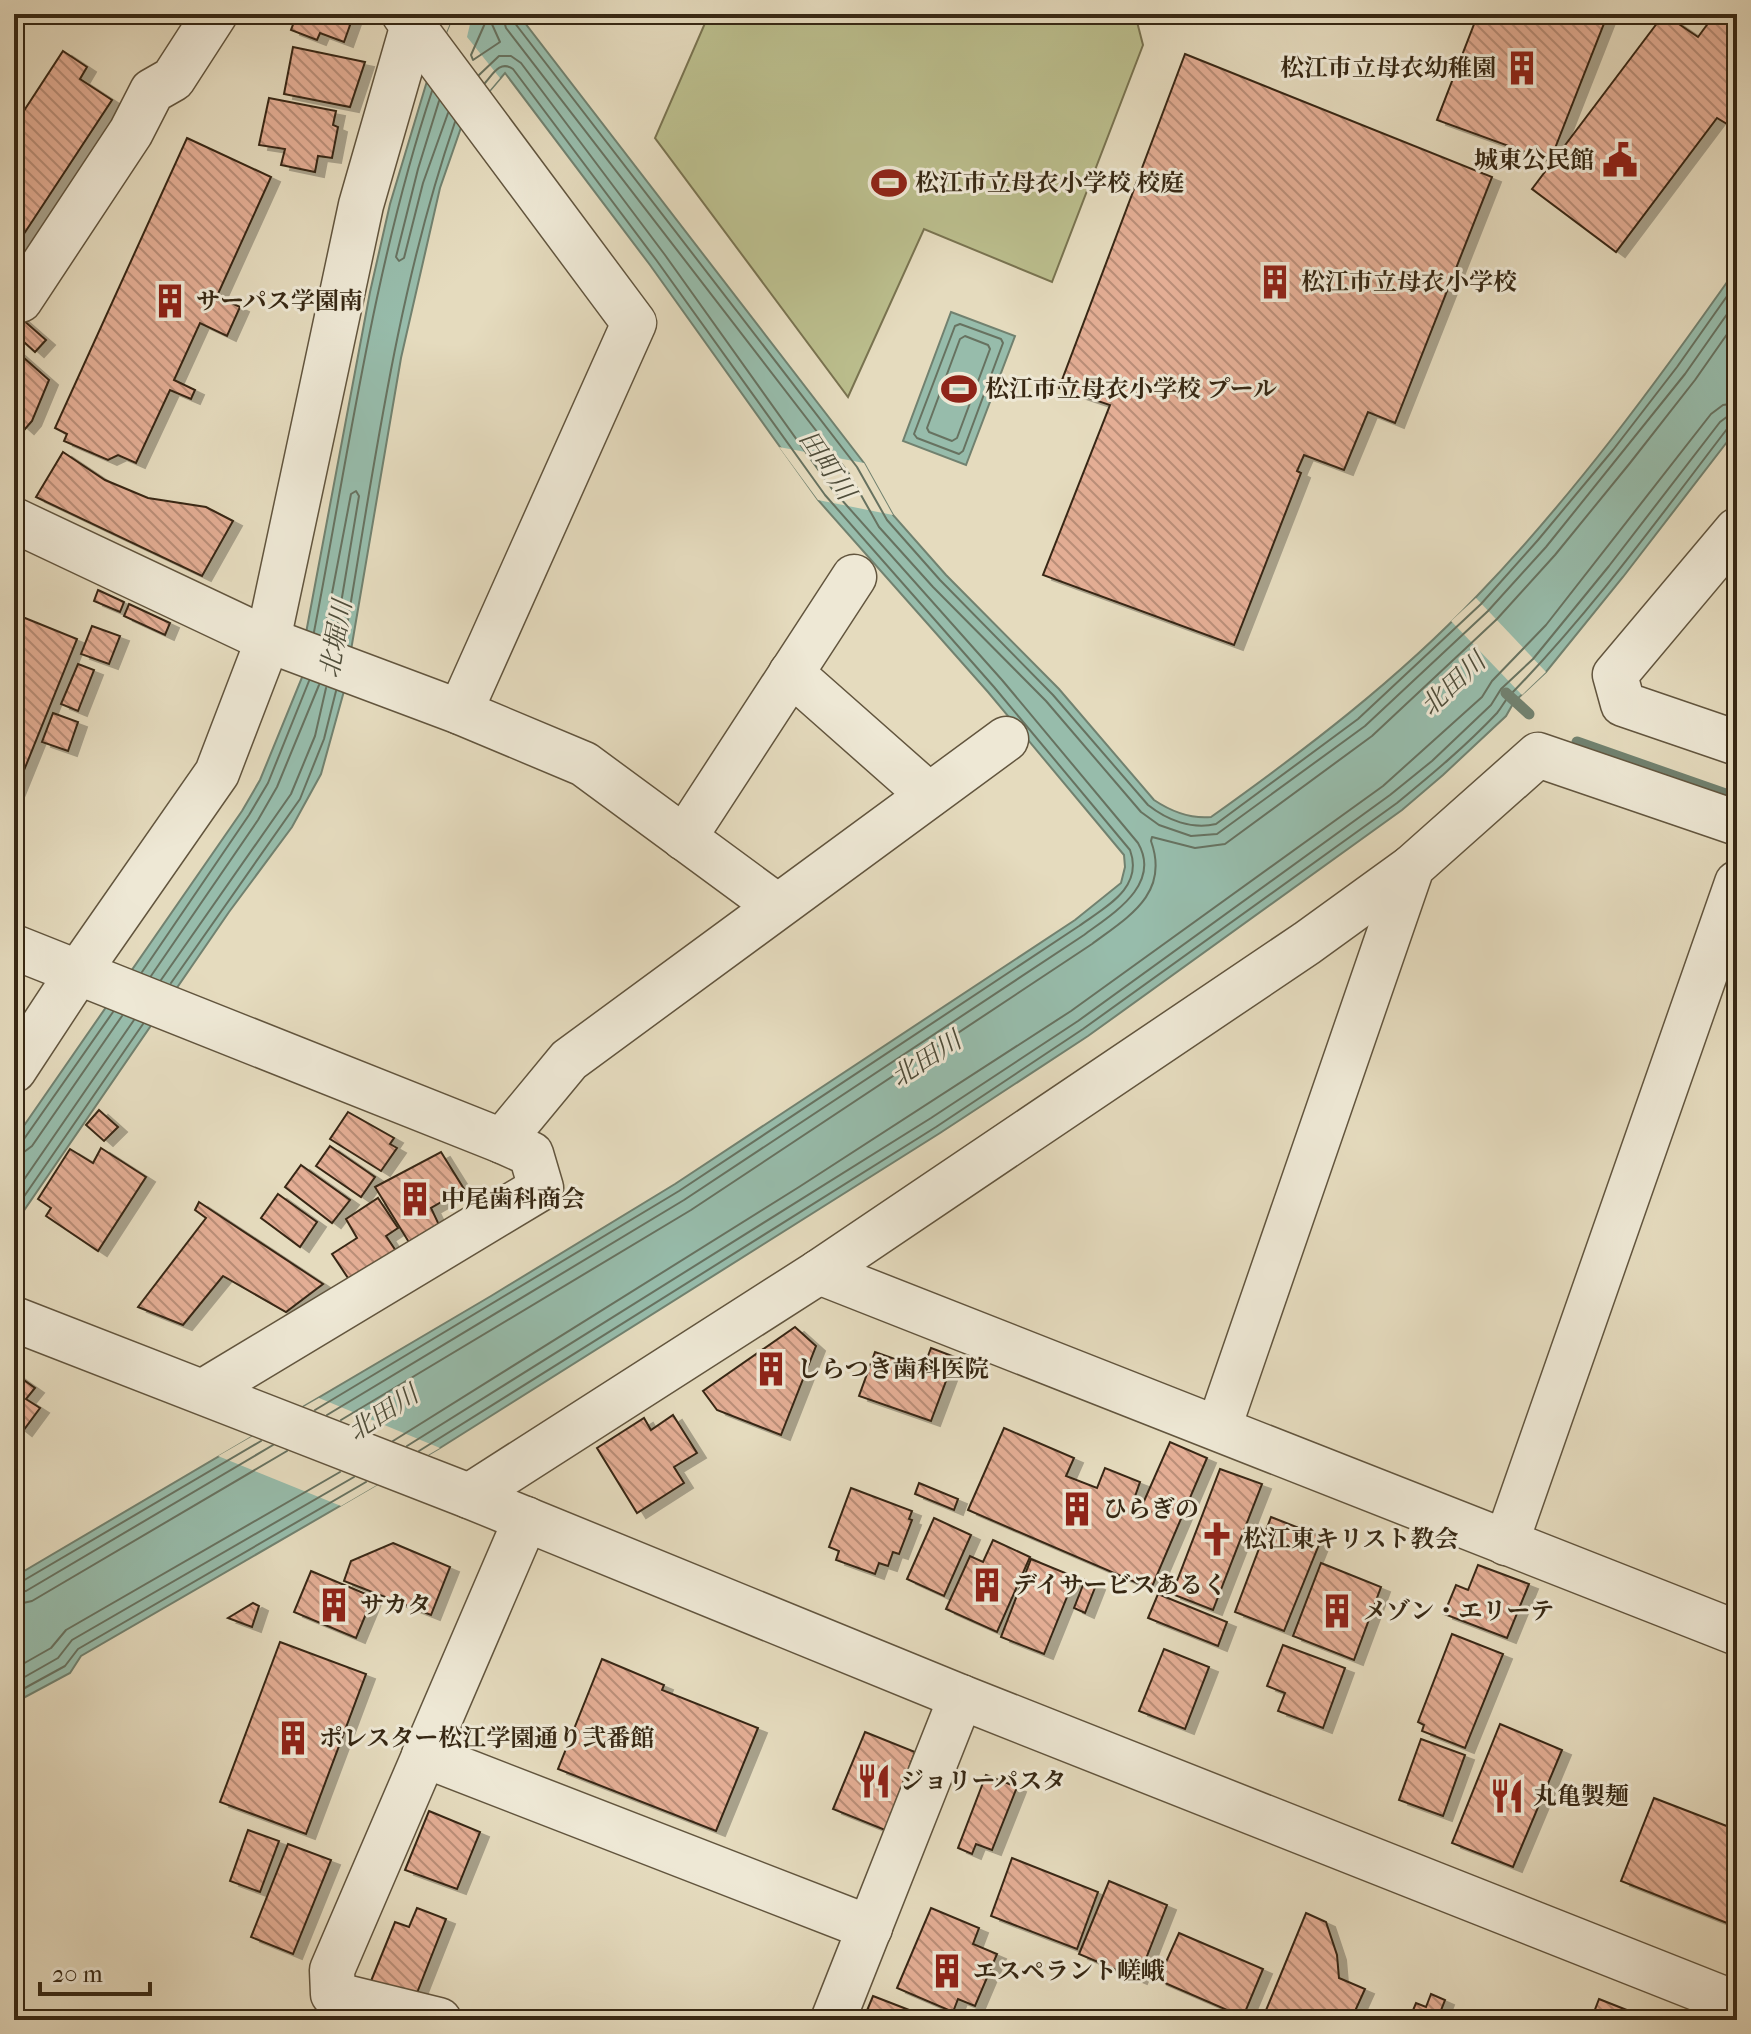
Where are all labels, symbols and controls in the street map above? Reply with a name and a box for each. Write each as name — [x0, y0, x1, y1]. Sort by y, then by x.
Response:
building icon: 松江市立母衣幼稚園 — [1503, 49, 1541, 87]
place label: 松江市立母衣幼稚園 — [1280, 54, 1496, 82]
public building icon: 城東公民館 — [1601, 141, 1639, 179]
place label: 城東公民館 — [1474, 146, 1594, 174]
sports icon: 松江市立母衣小学校 校庭 — [870, 164, 908, 202]
place label: 松江市立母衣小学校 校庭 — [915, 169, 1184, 197]
building icon: 松江市立母衣小学校 — [1256, 263, 1294, 301]
place label: 松江市立母衣小学校 — [1301, 268, 1517, 296]
building icon: サーパス学園南 — [151, 282, 189, 320]
place label: サーパス学園南 — [196, 287, 363, 315]
sports icon: 松江市立母衣小学校 プール — [940, 370, 978, 408]
place label: 松江市立母衣小学校 プール — [985, 375, 1277, 403]
water label: 田町川 — [792, 424, 863, 508]
water label: 北堀川 — [314, 595, 359, 680]
water label: 北田川 — [1414, 644, 1494, 722]
water label: 北田川 — [885, 1023, 970, 1093]
building icon: 中尾歯科商会 — [396, 1180, 434, 1218]
place label: 中尾歯科商会 — [441, 1185, 585, 1213]
building icon: しらつき歯科医院 — [752, 1350, 790, 1388]
place label: しらつき歯科医院 — [797, 1355, 989, 1383]
water label: 北田川 — [342, 1377, 427, 1447]
building icon: ひらぎの — [1058, 1490, 1096, 1528]
place label: ひらぎの — [1103, 1495, 1199, 1523]
church icon: 松江東キリスト教会 — [1198, 1520, 1236, 1558]
place label: 松江東キリスト教会 — [1243, 1525, 1459, 1553]
building icon: デイサービスあるく — [968, 1566, 1006, 1604]
place label: デイサービスあるく — [1013, 1571, 1227, 1599]
building icon: サカタ — [315, 1586, 353, 1624]
place label: サカタ — [360, 1591, 432, 1619]
building icon: メゾン・エリーテ — [1318, 1592, 1356, 1630]
place label: メゾン・エリーテ — [1363, 1597, 1554, 1625]
building icon: ポレスター松江学園通り弐番館 — [274, 1719, 312, 1757]
place label: ポレスター松江学園通り弐番館 — [319, 1724, 654, 1752]
restaurant icon: ジョリーパスタ — [855, 1762, 893, 1800]
place label: ジョリーパスタ — [900, 1767, 1066, 1795]
restaurant icon: 丸亀製麺 — [1488, 1777, 1526, 1815]
place label: 丸亀製麺 — [1533, 1782, 1629, 1810]
scale bar — [40, 1946, 150, 1996]
building icon: エスペラント嵯峨 — [928, 1952, 966, 1990]
place label: エスペラント嵯峨 — [973, 1957, 1165, 1985]
text: 20 m — [52, 1960, 103, 1988]

